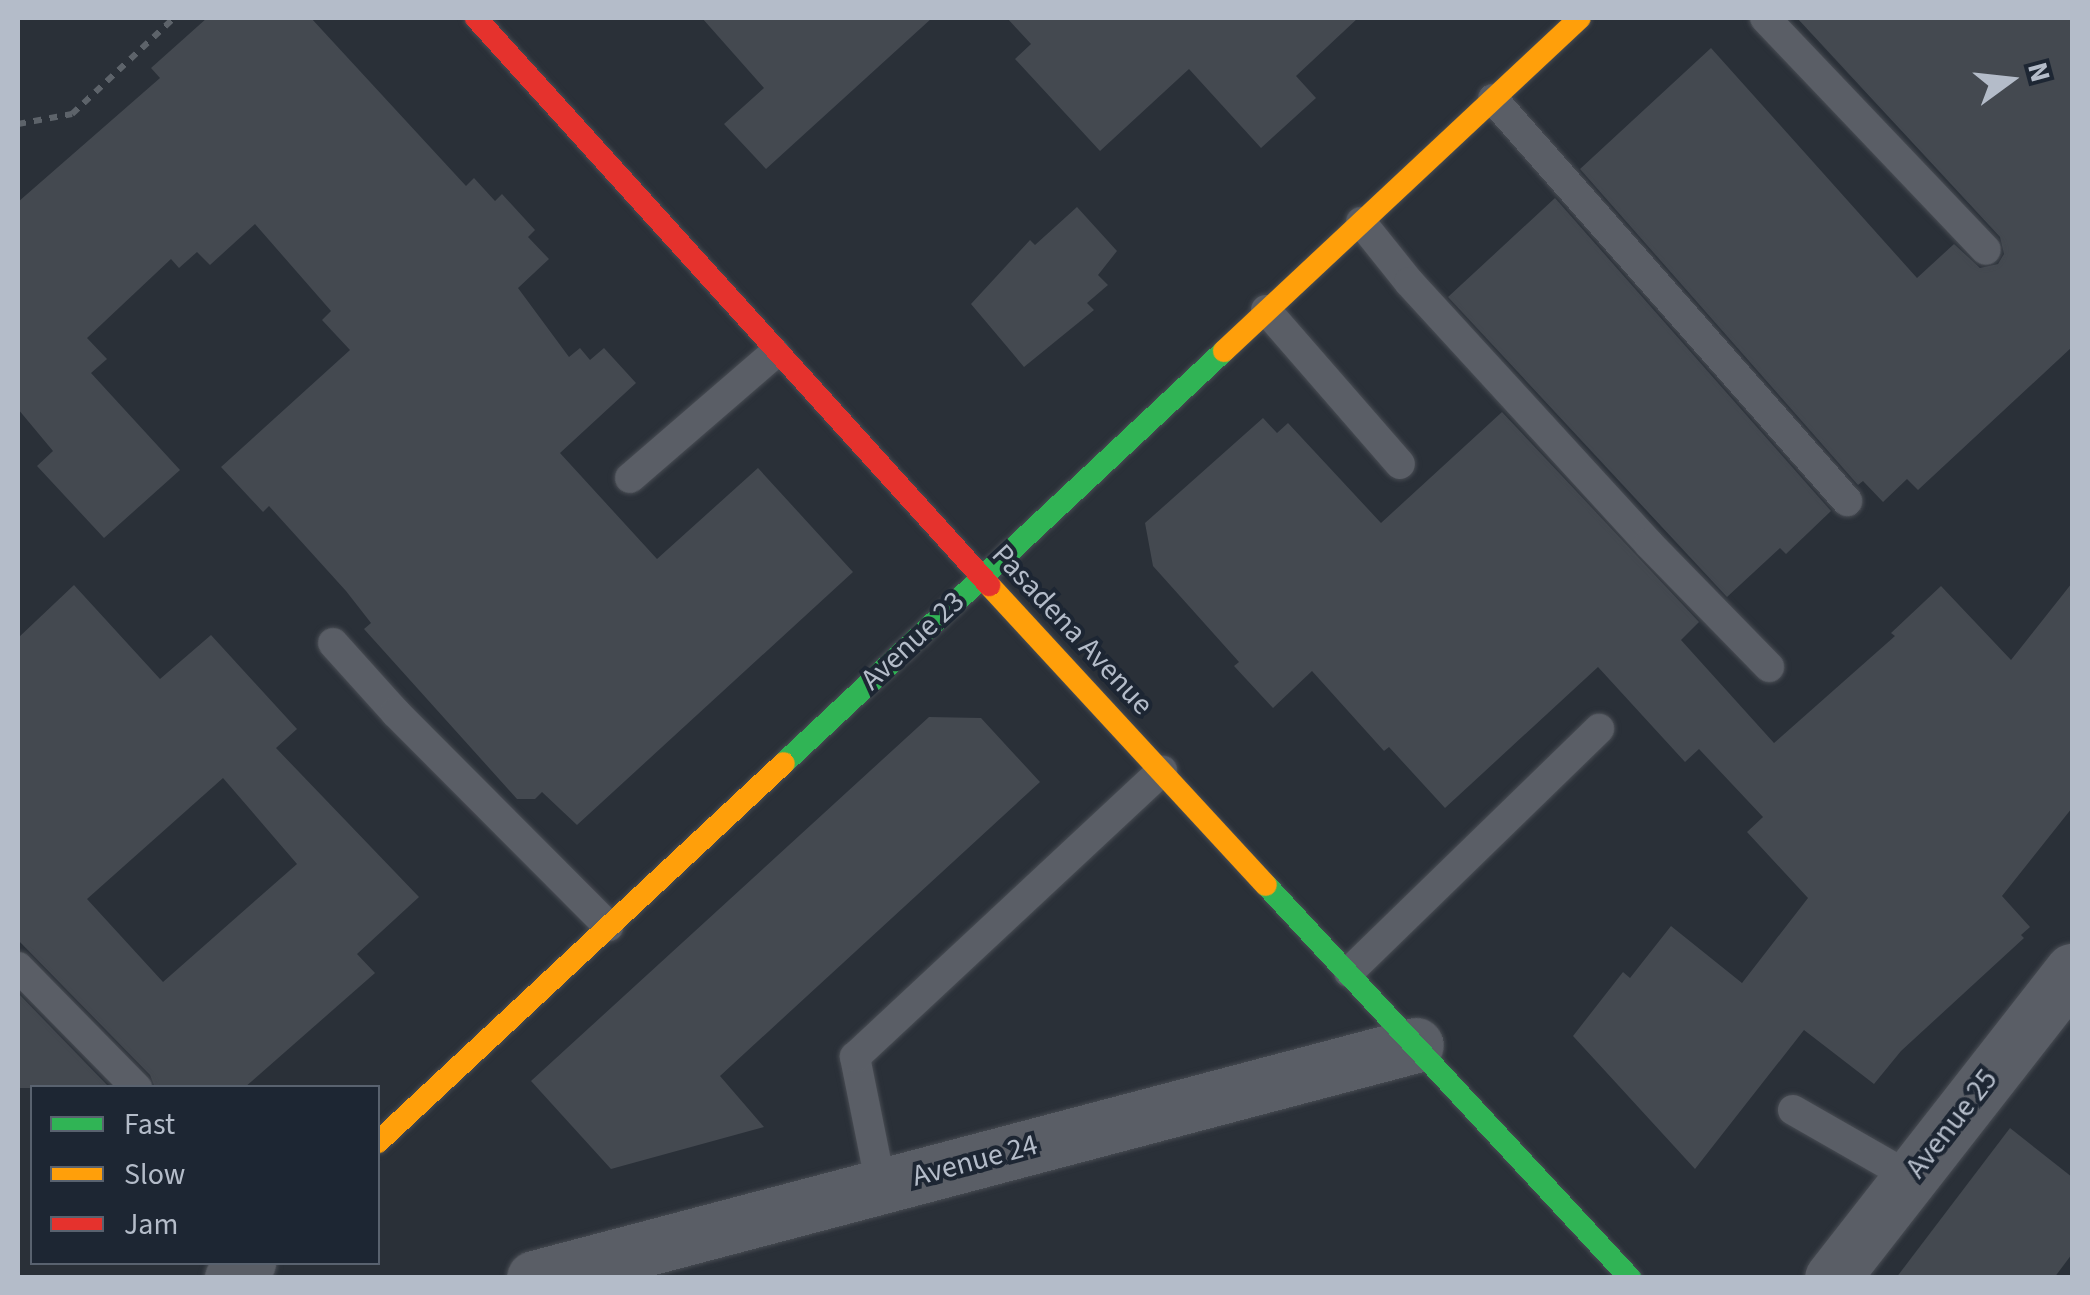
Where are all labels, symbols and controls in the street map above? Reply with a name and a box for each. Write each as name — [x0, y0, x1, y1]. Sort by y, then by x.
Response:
north arrow — [1960, 30, 2060, 130]
text: N — [2017, 58, 2061, 86]
street label: Pasadena Avenue — [984, 537, 1160, 723]
street label: Avenue 23 — [854, 584, 972, 698]
street label: Avenue 25 — [1898, 1062, 2006, 1186]
legend — [30, 1085, 380, 1265]
text: Fast — [124, 1103, 175, 1146]
street label: Avenue 24 — [908, 1127, 1042, 1195]
text: Slow — [124, 1153, 185, 1196]
text: Jam — [124, 1203, 178, 1246]

